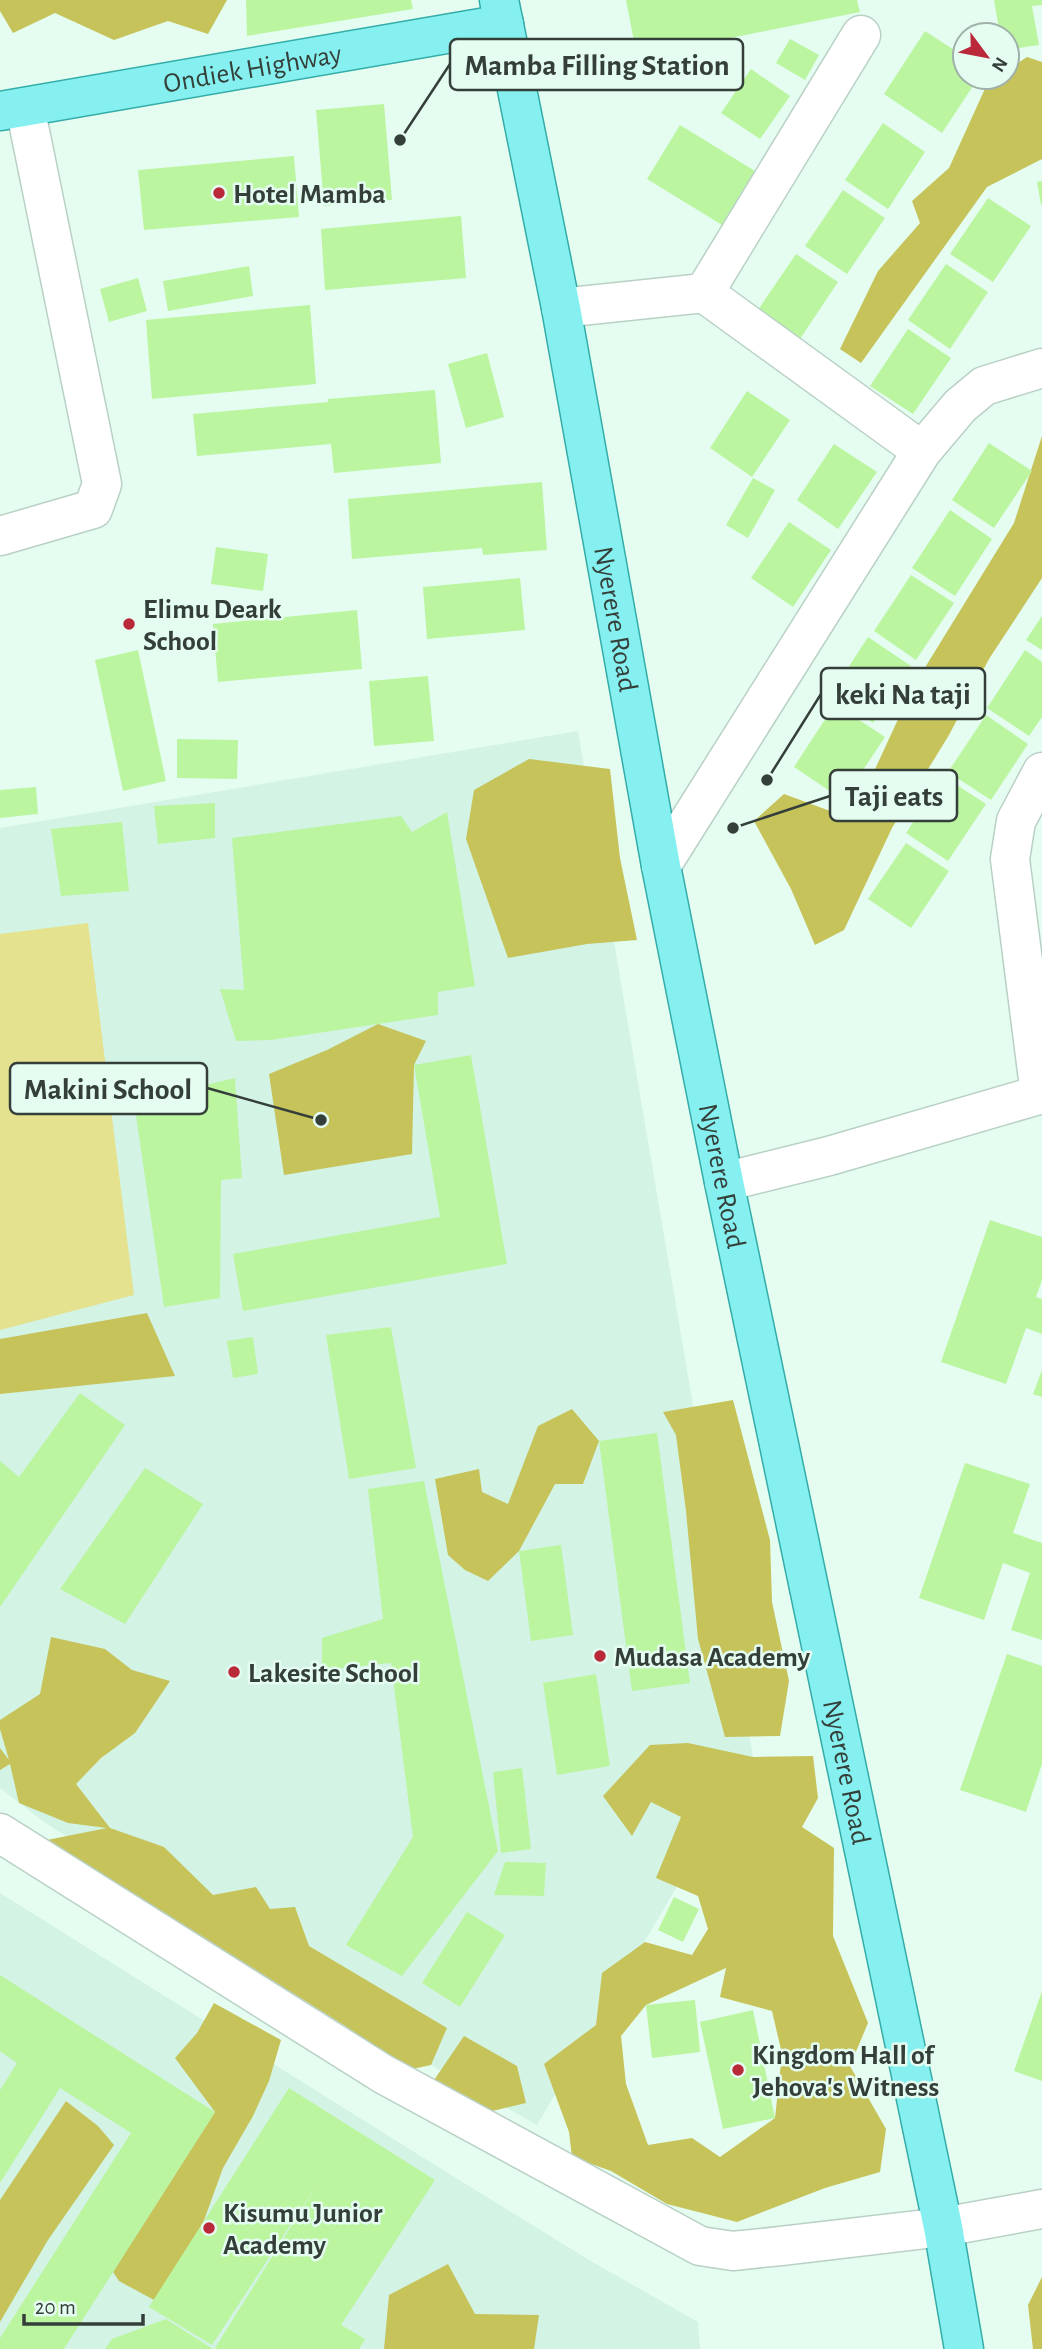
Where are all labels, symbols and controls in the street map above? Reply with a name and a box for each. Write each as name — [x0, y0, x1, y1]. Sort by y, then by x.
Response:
north arrow — [951, 21, 1021, 91]
callout: Mamba Filling Station — [450, 39, 743, 90]
street label: Ondiek Highway — [161, 40, 344, 99]
text: Mamba Filling Station — [464, 51, 730, 81]
text: N — [988, 54, 1011, 75]
place label: Hotel Mamba — [233, 181, 386, 209]
marker: Hotel Mamba — [211, 185, 227, 201]
street label: Nyerere Road — [588, 544, 641, 694]
place label: Elimu Deark School — [143, 596, 282, 656]
marker: Elimu Deark School — [121, 616, 137, 632]
callout: keki Na taji — [821, 668, 985, 719]
text: keki Na taji — [835, 680, 971, 710]
callout: Taji eats — [830, 770, 957, 821]
text: Taji eats — [845, 782, 943, 812]
callout: Makini School — [10, 1063, 207, 1114]
text: Makini School — [24, 1075, 192, 1105]
street label: Nyerere Road — [693, 1101, 750, 1251]
place label: Mudasa Academy — [614, 1644, 811, 1672]
marker: Mudasa Academy — [592, 1648, 608, 1664]
place label: Lakesite School — [248, 1660, 419, 1688]
marker: Lakesite School — [226, 1664, 242, 1680]
street label: Nyerere Road — [817, 1697, 874, 1847]
place label: Kingdom Hall of Jehova's Witness — [752, 2042, 939, 2102]
marker: Kingdom Hall of Jehova's Witness — [730, 2062, 746, 2078]
place label: Kisumu Junior Academy — [223, 2200, 383, 2260]
marker: Kisumu Junior Academy — [201, 2220, 217, 2236]
scale bar — [24, 2282, 144, 2326]
text: 20 m — [35, 2297, 76, 2318]

